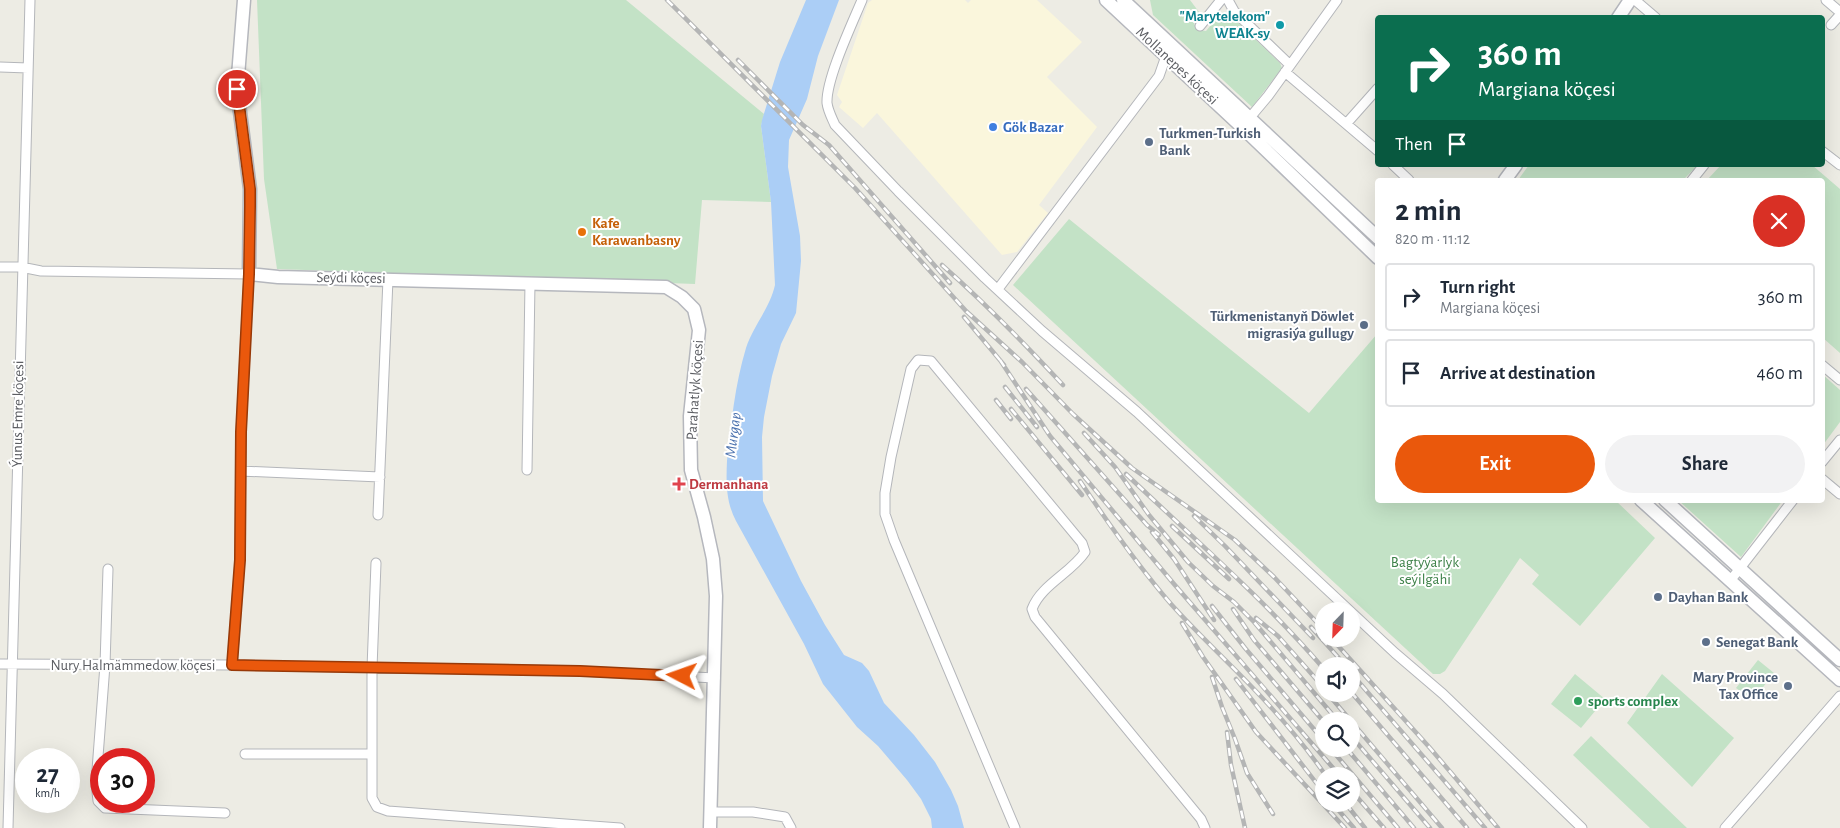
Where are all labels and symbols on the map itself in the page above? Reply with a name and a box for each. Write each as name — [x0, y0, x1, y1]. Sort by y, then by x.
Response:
place label: "Marytelekom" WEAK-sy — [1180, 9, 1270, 41]
marker: "Marytelekom" WEAK-sy — [1274, 19, 1286, 31]
street label: Mollanepes köçesi — [1133, 24, 1221, 108]
pin — [216, 68, 258, 110]
place label: Gök Bazar — [1003, 120, 1064, 135]
marker: Gök Bazar — [987, 121, 999, 133]
place label: Turkmen-Turkish Bank — [1159, 126, 1261, 158]
marker: Turkmen-Turkish Bank — [1143, 136, 1155, 148]
place label: Kafe Karawanbasny — [592, 216, 681, 248]
marker: Kafe Karawanbasny — [576, 226, 588, 238]
street label: Seýdi köçesi — [316, 270, 386, 286]
place label: Türkmenistanyň Döwlet migrasiýa gullugy — [1210, 309, 1354, 341]
marker: Türkmenistanyň Döwlet migrasiýa gullugy — [1358, 319, 1370, 331]
street label: Parahatlyk köçesi — [684, 339, 706, 441]
street label: Ýunus Emre köçesi — [8, 360, 26, 468]
water label: Murgap — [722, 411, 745, 459]
place label: Dermanhana — [689, 477, 769, 492]
marker: Dermanhana — [673, 478, 685, 490]
park label: Bagtyýarlyk seýilgähi — [1391, 555, 1459, 587]
place label: Dayhan Bank — [1668, 590, 1749, 605]
marker: Dayhan Bank — [1652, 591, 1664, 603]
north arrow — [1315, 602, 1360, 648]
place label: Senegat Bank — [1716, 635, 1799, 650]
marker: Senegat Bank — [1700, 636, 1712, 648]
position arrow — [655, 649, 707, 701]
street label: Nury Halmämmedow köçesi — [51, 658, 216, 673]
place label: Mary Province Tax Office — [1693, 670, 1778, 702]
marker: Mary Province Tax Office — [1782, 680, 1794, 692]
place label: sports complex — [1588, 694, 1678, 709]
marker: sports complex — [1572, 695, 1584, 707]
speed limit sign: 30 — [90, 748, 155, 813]

